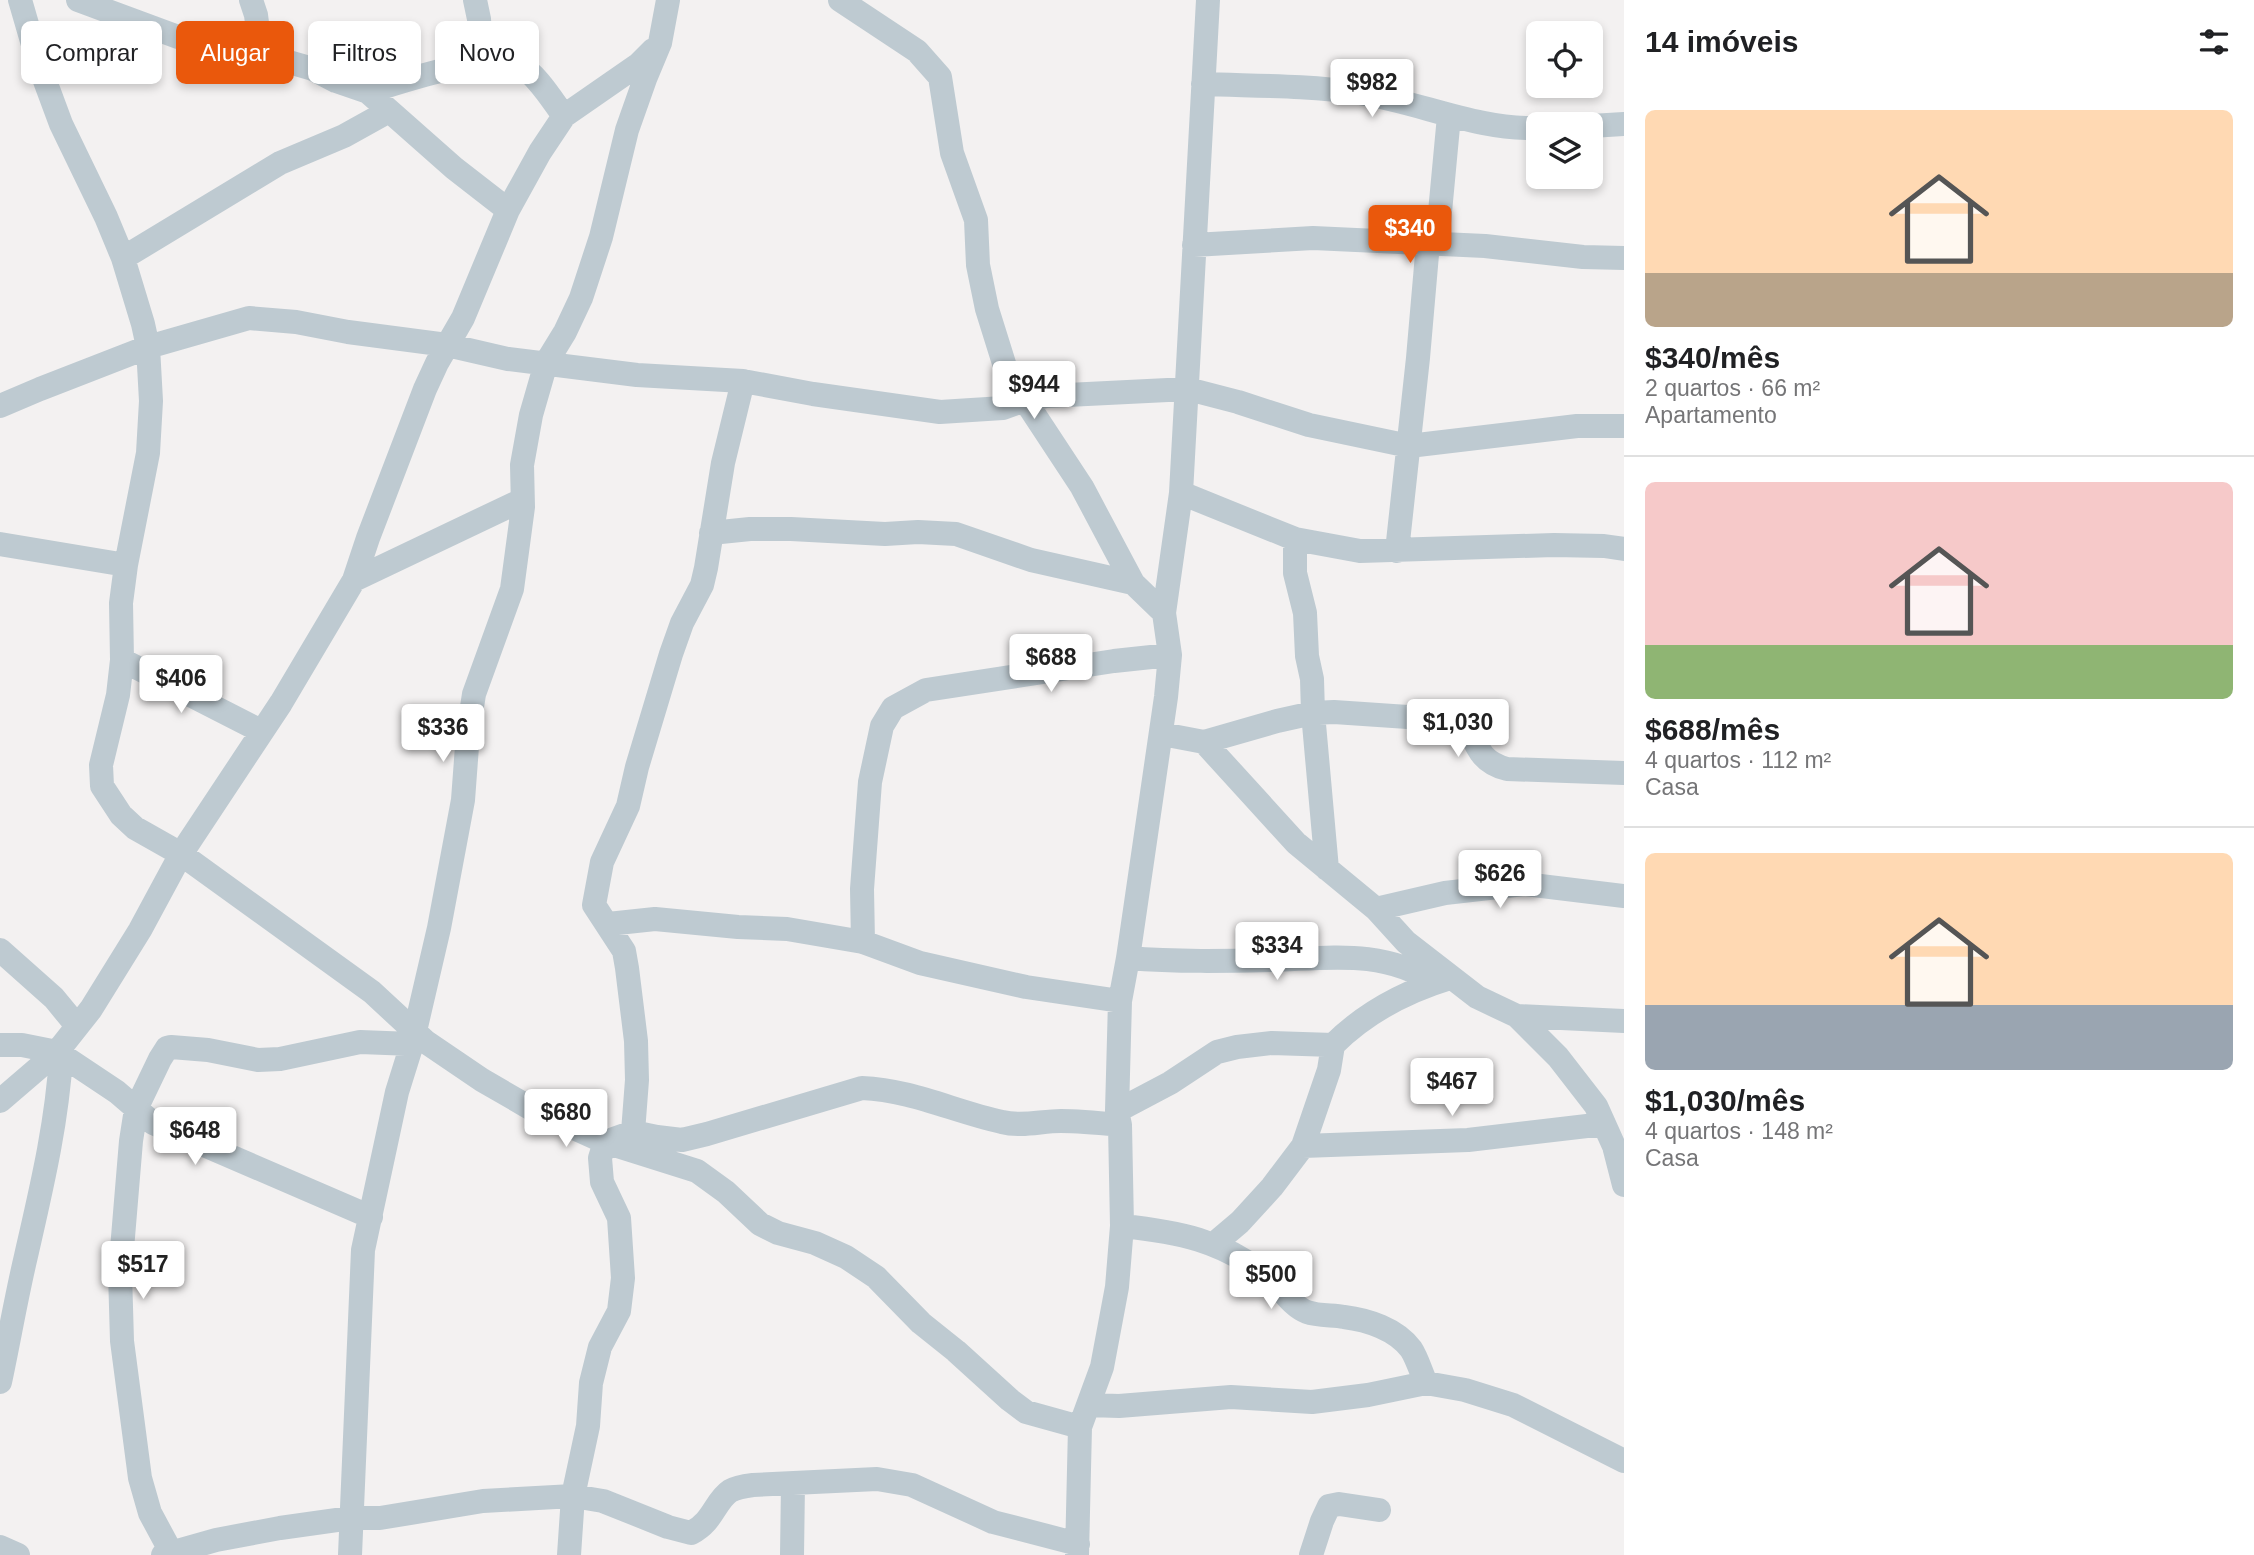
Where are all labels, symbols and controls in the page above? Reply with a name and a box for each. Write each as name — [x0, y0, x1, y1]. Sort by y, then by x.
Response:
chip: Comprar — [21, 21, 162, 84]
chip: Alugar — [176, 21, 294, 84]
chip: Filtros — [308, 21, 421, 84]
chip: Novo — [435, 21, 539, 84]
map controls — [1526, 21, 1603, 189]
button: locate — [1526, 21, 1603, 98]
icon: filters — [2195, 23, 2233, 61]
text: 14 imóveis — [1645, 25, 1798, 58]
pin: $982 — [1331, 60, 1413, 119]
text: $982 — [1346, 69, 1398, 95]
button: layers — [1526, 112, 1603, 189]
icon: home — [1876, 156, 2002, 282]
pin: $340 — [1369, 205, 1451, 265]
text: $340 — [1384, 215, 1436, 241]
text: $340/mês — [1645, 341, 1780, 374]
pin: $944 — [993, 362, 1075, 421]
text: $944 — [1008, 371, 1060, 397]
text: 2 quartos · 66 m² — [1645, 375, 1820, 401]
text: Apartamento — [1645, 402, 1777, 428]
icon: home — [1876, 528, 2002, 654]
pin: $688 — [1010, 634, 1092, 694]
text: $688 — [1025, 644, 1077, 670]
pin: $406 — [140, 656, 222, 715]
text: $406 — [155, 665, 207, 691]
pin: $1,030 — [1401, 700, 1515, 759]
pin: $336 — [402, 704, 484, 764]
text: $1,030 — [1423, 709, 1493, 735]
text: $688/mês — [1645, 713, 1780, 746]
text: $336 — [417, 714, 469, 740]
text: 4 quartos · 112 m² — [1645, 747, 1831, 773]
text: Casa — [1645, 774, 1699, 800]
pin: $626 — [1459, 850, 1541, 910]
text: $626 — [1474, 860, 1526, 886]
icon: home — [1876, 899, 2002, 1025]
pin: $334 — [1236, 922, 1318, 982]
text: $334 — [1251, 932, 1303, 958]
pin: $467 — [1411, 1058, 1493, 1118]
text: $467 — [1426, 1068, 1478, 1094]
text: $1,030/mês — [1645, 1084, 1805, 1117]
pin: $680 — [525, 1090, 607, 1149]
text: $680 — [540, 1099, 592, 1125]
pin: $648 — [154, 1108, 236, 1167]
text: $648 — [169, 1117, 221, 1143]
text: 4 quartos · 148 m² — [1645, 1118, 1833, 1144]
text: Casa — [1645, 1145, 1699, 1171]
pin: $517 — [102, 1242, 184, 1301]
text: $517 — [117, 1251, 169, 1277]
pin: $500 — [1230, 1252, 1312, 1311]
text: $500 — [1245, 1261, 1297, 1287]

